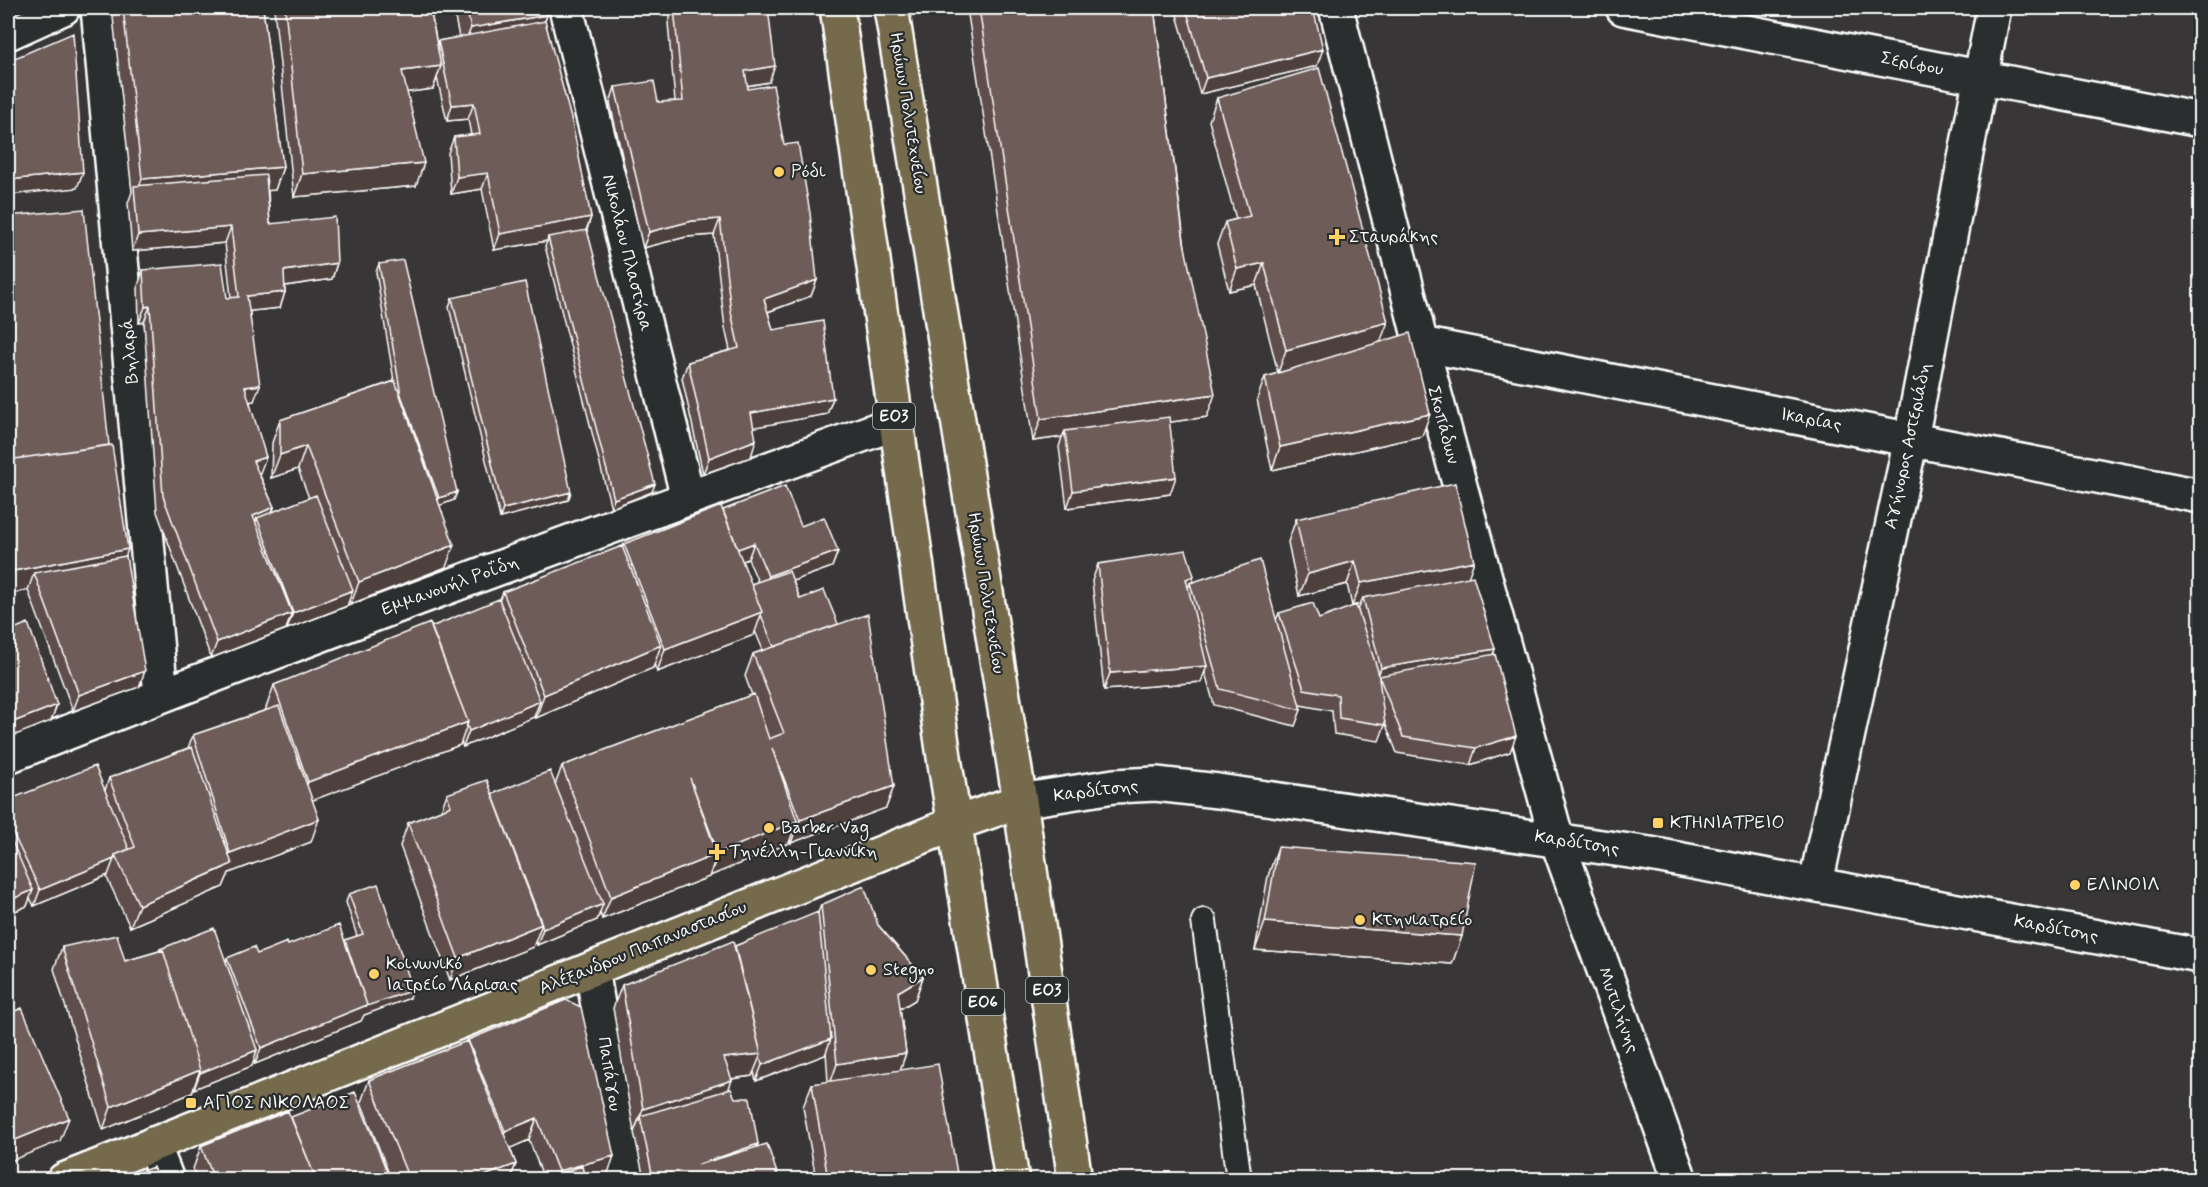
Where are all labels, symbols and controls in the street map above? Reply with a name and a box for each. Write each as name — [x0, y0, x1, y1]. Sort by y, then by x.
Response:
street label: Ηρώων Πολυτεχνείου — [883, 31, 933, 195]
street label: Σερίφου — [1879, 46, 1945, 82]
place label: Ρόδι — [791, 160, 826, 184]
marker: Ρόδι — [772, 165, 786, 179]
street label: Νικολάου Πλαστήρα — [596, 172, 658, 334]
place label: Σταυράκης — [1349, 225, 1438, 249]
marker: Σταυράκης — [1330, 230, 1344, 244]
street label: Βηλαρά — [115, 317, 145, 385]
street label: Αγήνορος Αστεριάδη — [1879, 361, 1937, 531]
street label: Σκοπάδων — [1421, 383, 1465, 467]
street label: Ικαρίας — [1778, 402, 1844, 438]
road number: ΕΟ3 — [873, 403, 915, 429]
street label: Ηρώων Πολυτεχνείου — [961, 511, 1011, 675]
street label: Εμμανουήλ Ροΐδη — [378, 550, 522, 622]
street label: Καρδίτσης — [1052, 774, 1140, 808]
place label: ΚΤΗΝΙΑΤΡΕΙΟ — [1670, 811, 1785, 835]
place label: Barber Vag — [781, 816, 869, 841]
marker: ΚΤΗΝΙΑΤΡΕΙΟ — [1651, 816, 1665, 830]
marker: Barber Vag — [762, 821, 776, 835]
street label: Καρδίτσης — [1533, 824, 1621, 862]
place label: Τηνέλλη-Γιαννίκη — [729, 839, 877, 864]
marker: Τηνέλλη-Γιαννίκη — [710, 845, 724, 859]
place label: ΕΛΙΝΟΙΛ — [2087, 873, 2159, 897]
marker: ΕΛΙΝΟΙΛ — [2068, 878, 2082, 892]
street label: Αλέξανδρου Παπαναστασίου — [535, 894, 750, 1001]
place label: Κτηνιατρείο — [1372, 908, 1472, 932]
street label: Καρδίτσης — [2012, 909, 2100, 949]
marker: Κτηνιατρείο — [1353, 913, 1367, 927]
place label: Κοινωνικό Ιατρείο Λάρισας — [386, 952, 518, 997]
place label: Stegno — [883, 958, 934, 983]
marker: Stegno — [864, 963, 878, 977]
street label: Μυτιλήνης — [1591, 964, 1645, 1056]
marker: Κοινωνικό Ιατρείο Λάρισας — [367, 967, 381, 981]
road number: ΕΟ3 — [1026, 977, 1068, 1003]
road number: ΕΟ6 — [962, 989, 1004, 1015]
street label: Παπάγου — [591, 1035, 627, 1113]
place label: ΑΓΙΟΣ ΝΙΚΟΛΑΟΣ — [203, 1091, 350, 1115]
marker: ΑΓΙΟΣ ΝΙΚΟΛΑΟΣ — [184, 1096, 198, 1110]

